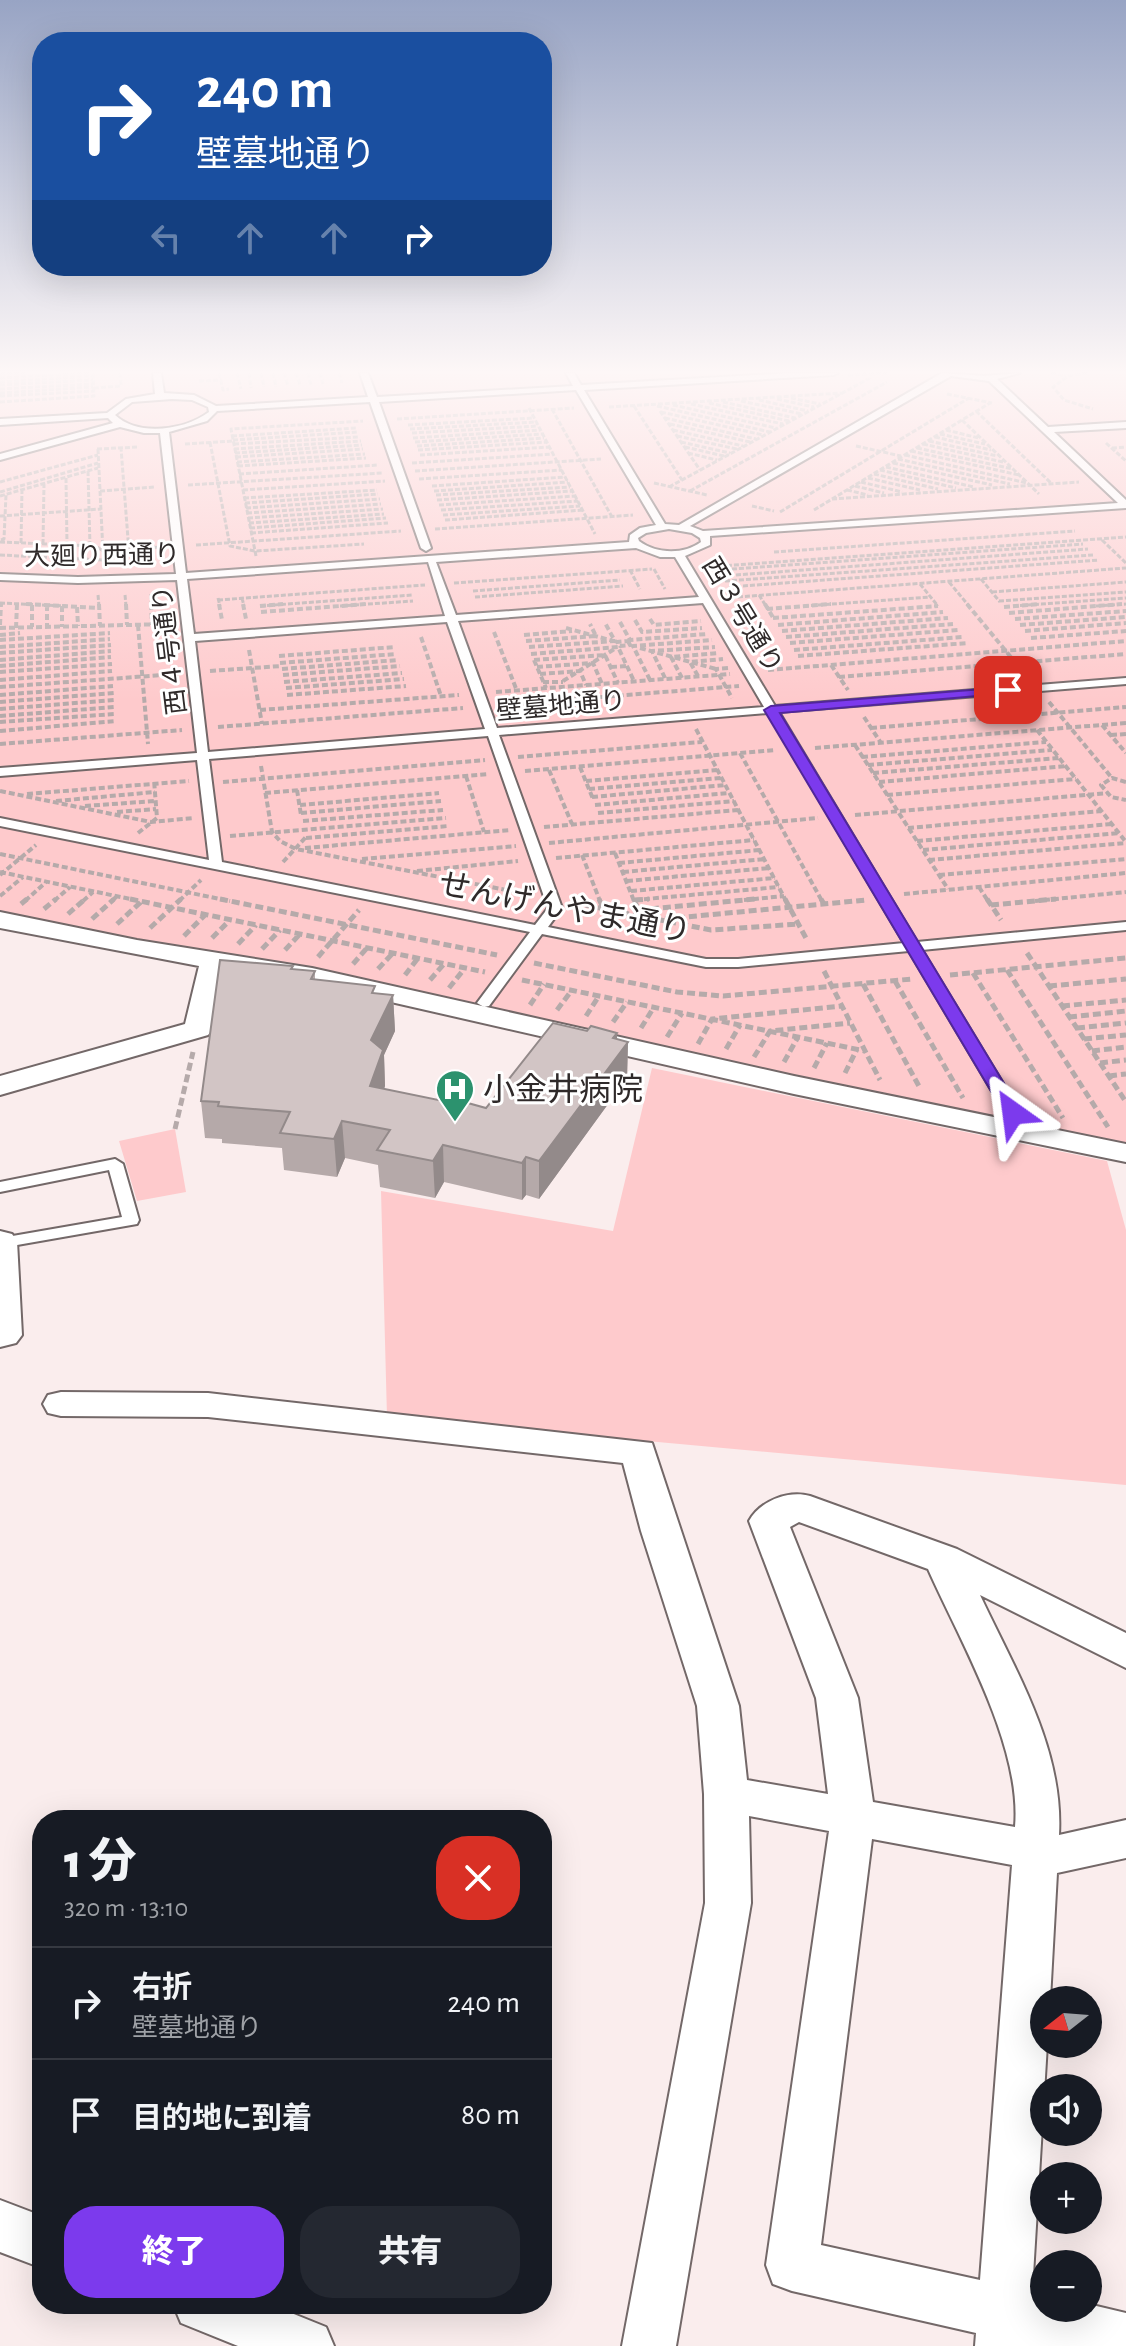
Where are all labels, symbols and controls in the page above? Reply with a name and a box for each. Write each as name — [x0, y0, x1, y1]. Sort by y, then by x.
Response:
text: 240 m — [196, 62, 333, 118]
icon: right — [64, 64, 168, 168]
text: 壁墓地通り — [196, 137, 376, 173]
icon: left — [144, 216, 188, 260]
icon: ahead — [228, 216, 272, 260]
icon: ahead — [312, 216, 356, 260]
icon: right — [396, 216, 440, 260]
street label: 大廻り西通り — [24, 541, 180, 570]
street label: 西３号通り — [698, 553, 788, 678]
street label: 西４号通り — [148, 584, 191, 716]
pin — [974, 656, 1042, 724]
icon: arrive — [986, 668, 1030, 712]
street label: 壁墓地通り — [495, 686, 627, 725]
street label: せんげんやま通り — [436, 867, 694, 948]
hospital icon: 小金井病院 — [434, 1068, 476, 1123]
position arrow — [971, 1071, 1055, 1155]
place label: 小金井病院 — [483, 1072, 643, 1106]
button: close — [436, 1836, 520, 1920]
text: 1 分 — [64, 1839, 137, 1887]
text: 320 m · 13:10 — [64, 1895, 188, 1921]
text: 右折 — [132, 1973, 192, 2003]
icon: right — [64, 1981, 108, 2025]
north arrow — [1030, 1986, 1102, 2058]
map controls — [1030, 1986, 1102, 2322]
text: 240 m — [447, 1988, 520, 2018]
text: 壁墓地通り — [132, 2015, 262, 2041]
button: sound — [1030, 2074, 1102, 2146]
icon: arrive — [64, 2093, 108, 2137]
text: 80 m — [461, 2100, 520, 2130]
text: 目的地に到着 — [132, 2104, 312, 2134]
button: + — [1030, 2162, 1102, 2234]
button: 終了 — [64, 2206, 284, 2298]
button: 共有 — [300, 2206, 520, 2298]
button: − — [1030, 2250, 1102, 2322]

